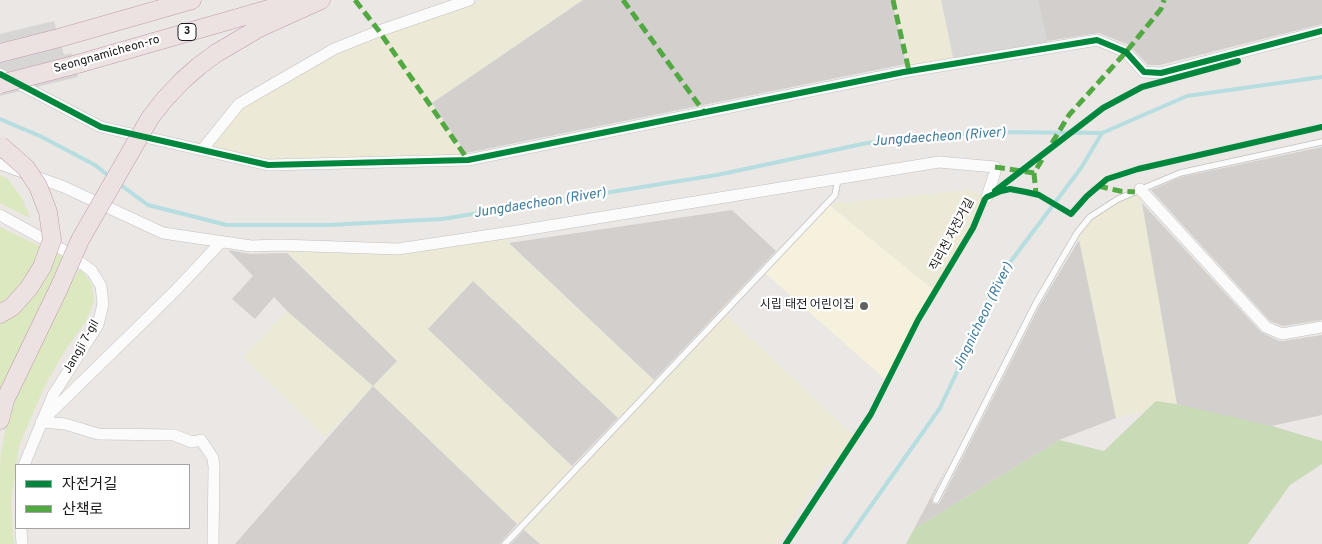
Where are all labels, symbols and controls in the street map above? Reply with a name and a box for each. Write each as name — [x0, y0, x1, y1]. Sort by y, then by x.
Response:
road number: 3 — [178, 24, 196, 41]
street label: Seongnamicheon-ro — [52, 33, 162, 77]
water label: Jungdaecheon (River) — [872, 125, 1006, 151]
water label: Jungdaecheon (River) — [473, 185, 607, 223]
street label: 직리천 자전거길 — [928, 196, 978, 274]
water label: Jingnicheon (River) — [951, 260, 1017, 374]
place label: 시립 태전 어린이집 — [760, 299, 854, 313]
marker: 시립 태전 어린이집 — [858, 300, 870, 312]
street label: Jangji 7-gil — [61, 318, 103, 376]
legend — [15, 464, 190, 529]
text: 자전거길 — [62, 476, 117, 495]
text: 산책로 — [62, 501, 103, 520]

